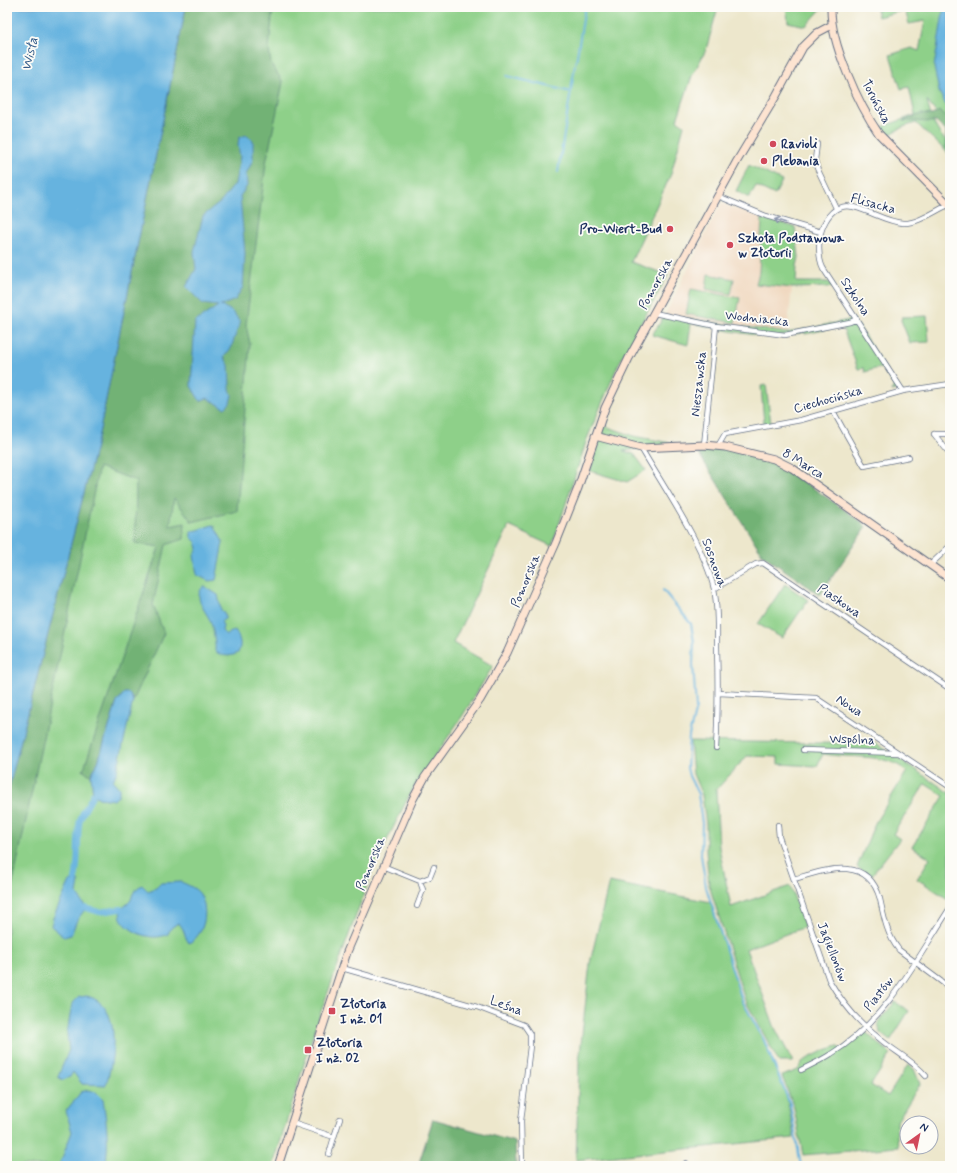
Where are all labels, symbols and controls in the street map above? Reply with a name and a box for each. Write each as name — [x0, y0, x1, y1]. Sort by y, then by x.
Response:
water label: Wisła — [17, 35, 43, 73]
street label: Toruńska — [857, 77, 895, 127]
place label: Ravioli — [781, 136, 818, 153]
marker: Ravioli — [768, 139, 778, 149]
place label: Plebania — [772, 153, 820, 170]
marker: Plebania — [759, 156, 769, 166]
street label: Flisacka — [849, 190, 897, 218]
one-way arrow — [774, 217, 787, 224]
place label: Pro-Wiert-Bud — [579, 221, 662, 238]
marker: Pro-Wiert-Bud — [665, 224, 675, 234]
place label: Szkoła Podstawowa w Złotorii — [738, 230, 845, 262]
marker: Szkoła Podstawowa w Złotorii — [725, 240, 735, 250]
street label: Pomorska — [635, 255, 677, 313]
street label: Szkolna — [836, 275, 874, 319]
street label: Wodniacka — [724, 307, 790, 331]
street label: Nieszawska — [687, 350, 711, 418]
street label: Ciechocińska — [792, 382, 865, 418]
street label: 8 Marca — [779, 445, 827, 483]
street label: Sosnowa — [697, 536, 731, 590]
street label: Pomorska — [507, 552, 545, 610]
street label: Piaskowa — [814, 580, 864, 622]
street label: Nowa — [832, 691, 866, 721]
street label: Wspólna — [829, 731, 875, 749]
street label: Pomorska — [352, 835, 390, 893]
street label: Jagiellonów — [811, 920, 851, 985]
street label: Piastów — [860, 973, 898, 1015]
street label: Leśna — [487, 992, 525, 1020]
place label: Złotoria I nż. 01 — [340, 996, 387, 1028]
marker: Złotoria I nż. 01 — [327, 1006, 337, 1016]
place label: Złotoria I nż. 02 — [316, 1035, 363, 1067]
marker: Złotoria I nż. 02 — [303, 1045, 313, 1055]
north arrow — [899, 1115, 939, 1155]
text: N — [917, 1120, 931, 1135]

